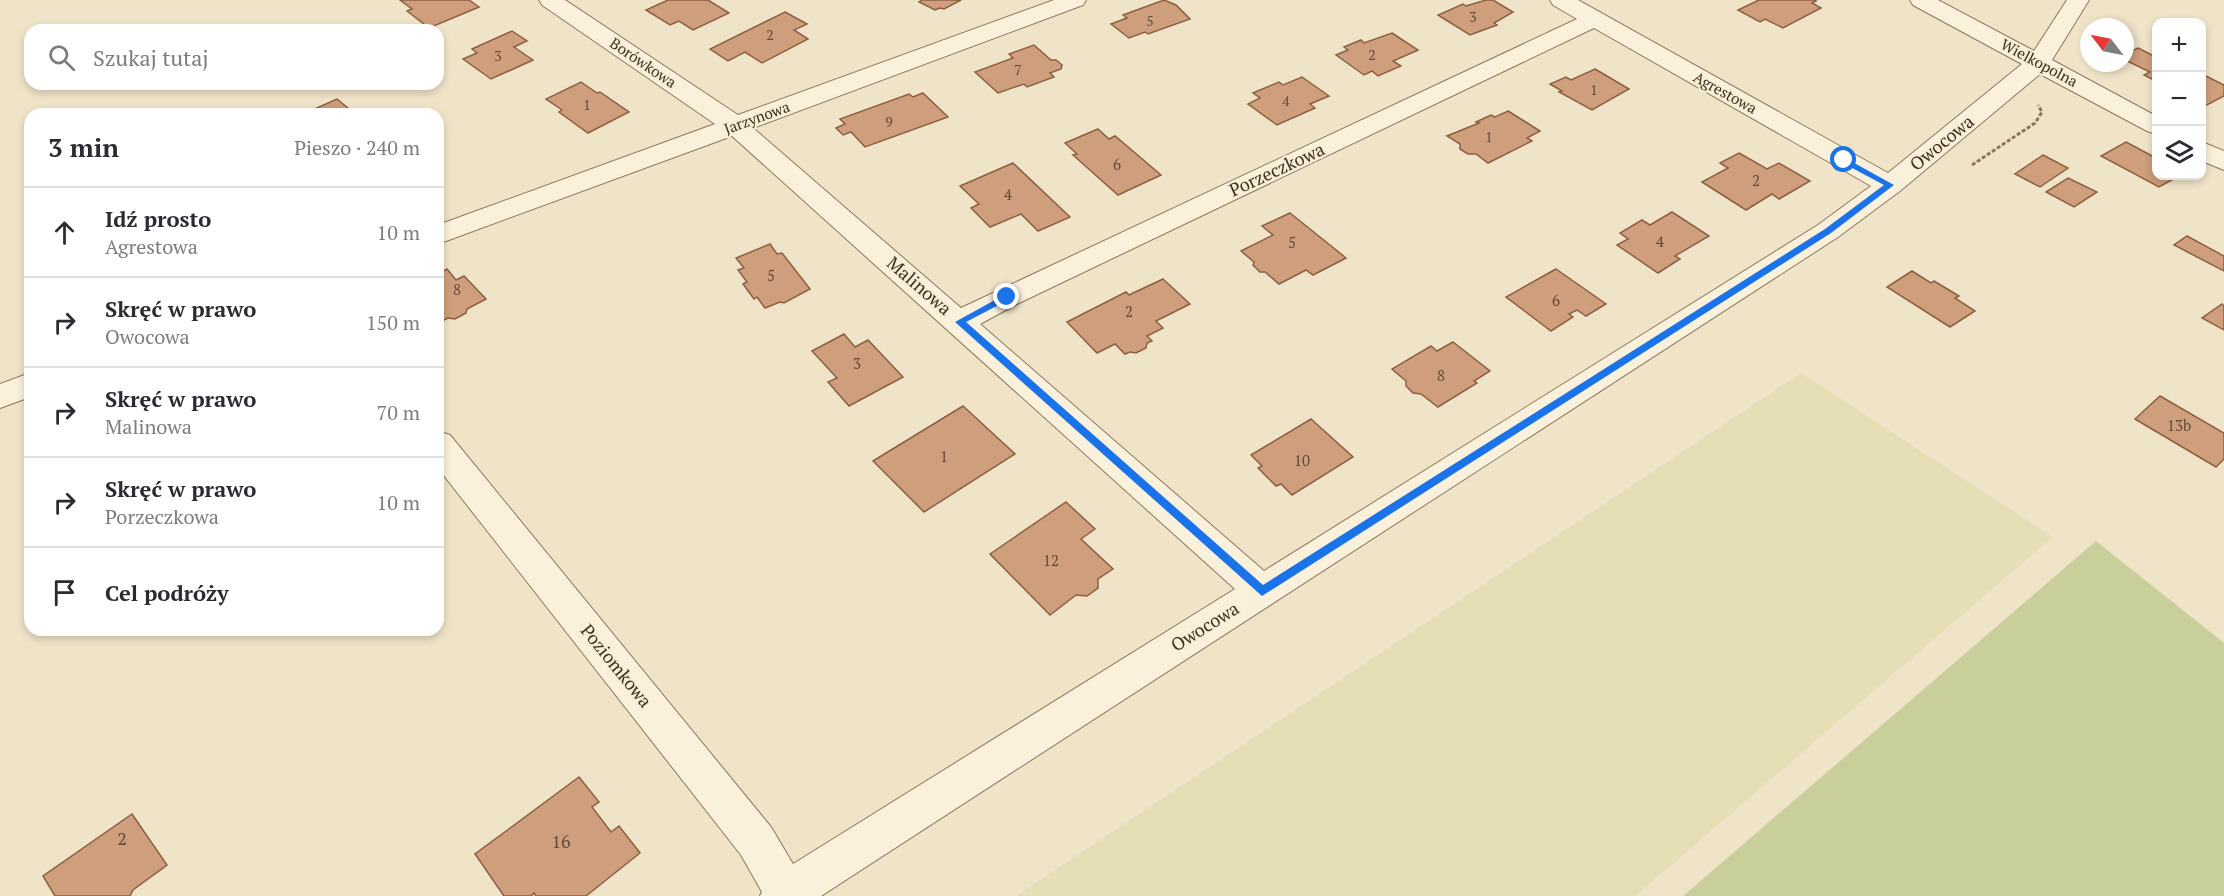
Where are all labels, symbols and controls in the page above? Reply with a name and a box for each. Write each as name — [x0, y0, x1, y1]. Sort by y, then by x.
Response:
house number: 3 — [1469, 7, 1477, 26]
house number: 5 — [1146, 11, 1154, 30]
north arrow — [2080, 18, 2134, 72]
map controls — [2152, 18, 2206, 180]
button: + — [2152, 18, 2206, 72]
search box — [24, 24, 444, 90]
house number: 2 — [766, 25, 774, 44]
street label: Borówkowa — [606, 32, 681, 92]
street label: Wielkopolna — [1998, 34, 2082, 91]
icon: search — [45, 41, 78, 74]
text: Szukaj tutaj — [93, 43, 209, 72]
house number: 2 — [1368, 45, 1376, 64]
house number: 3 — [494, 46, 502, 65]
house number: 7 — [1014, 60, 1022, 79]
street label: Agrestowa — [1690, 67, 1761, 118]
button: − — [2152, 72, 2206, 126]
house number: 1 — [1590, 80, 1598, 99]
house number: 4 — [1282, 91, 1290, 110]
house number: 1 — [583, 95, 591, 114]
street label: Jarzynowa — [721, 96, 793, 138]
street label: Owocowa — [1904, 109, 1979, 176]
house number: 9 — [885, 112, 893, 131]
button: layers — [2152, 126, 2206, 180]
house number: 1 — [1485, 127, 1493, 146]
text: 3 min — [48, 130, 119, 164]
text: Pieszo · 240 m — [294, 134, 420, 161]
street label: Porzeczkowa — [1225, 137, 1328, 202]
route start — [1830, 146, 1856, 172]
house number: 6 — [1113, 154, 1121, 174]
house number: 2 — [1752, 170, 1760, 190]
house number: 4 — [1004, 184, 1012, 204]
text: Idź prosto — [105, 204, 211, 233]
icon: ahead — [48, 216, 81, 249]
text: 10 m — [377, 219, 420, 246]
house number: 4 — [1656, 231, 1664, 251]
house number: 5 — [1288, 232, 1296, 252]
text: Agrestowa — [105, 233, 198, 260]
street label: Malinowa — [882, 251, 957, 320]
house number: 5 — [767, 265, 775, 285]
house number: 8 — [453, 279, 461, 299]
route end — [993, 283, 1019, 309]
house number: 6 — [1552, 290, 1560, 310]
text: Skręć w prawo — [105, 294, 256, 323]
house number: 2 — [1125, 301, 1133, 321]
icon: right — [48, 306, 81, 339]
text: 150 m — [366, 309, 420, 336]
text: Owocowa — [105, 323, 190, 350]
house number: 3 — [853, 353, 861, 373]
house number: 8 — [1437, 365, 1445, 385]
text: Skręć w prawo — [105, 384, 256, 413]
icon: right — [48, 396, 81, 429]
text: 70 m — [377, 399, 420, 426]
text: Malinowa — [105, 413, 192, 440]
house number: 13b — [2167, 415, 2191, 435]
house number: 1 — [940, 446, 948, 466]
house number: 10 — [1294, 450, 1310, 470]
text: Skręć w prawo — [105, 474, 256, 503]
icon: right — [48, 486, 81, 519]
text: 10 m — [377, 489, 420, 516]
text: Porzeczkowa — [105, 503, 219, 530]
house number: 12 — [1043, 550, 1059, 570]
icon: arrive — [48, 576, 81, 609]
text: Cel podróży — [105, 578, 229, 607]
street label: Owocowa — [1166, 596, 1243, 657]
street label: Poziomkowa — [576, 619, 658, 712]
house number: 2 — [117, 826, 127, 850]
house number: 16 — [551, 829, 571, 853]

